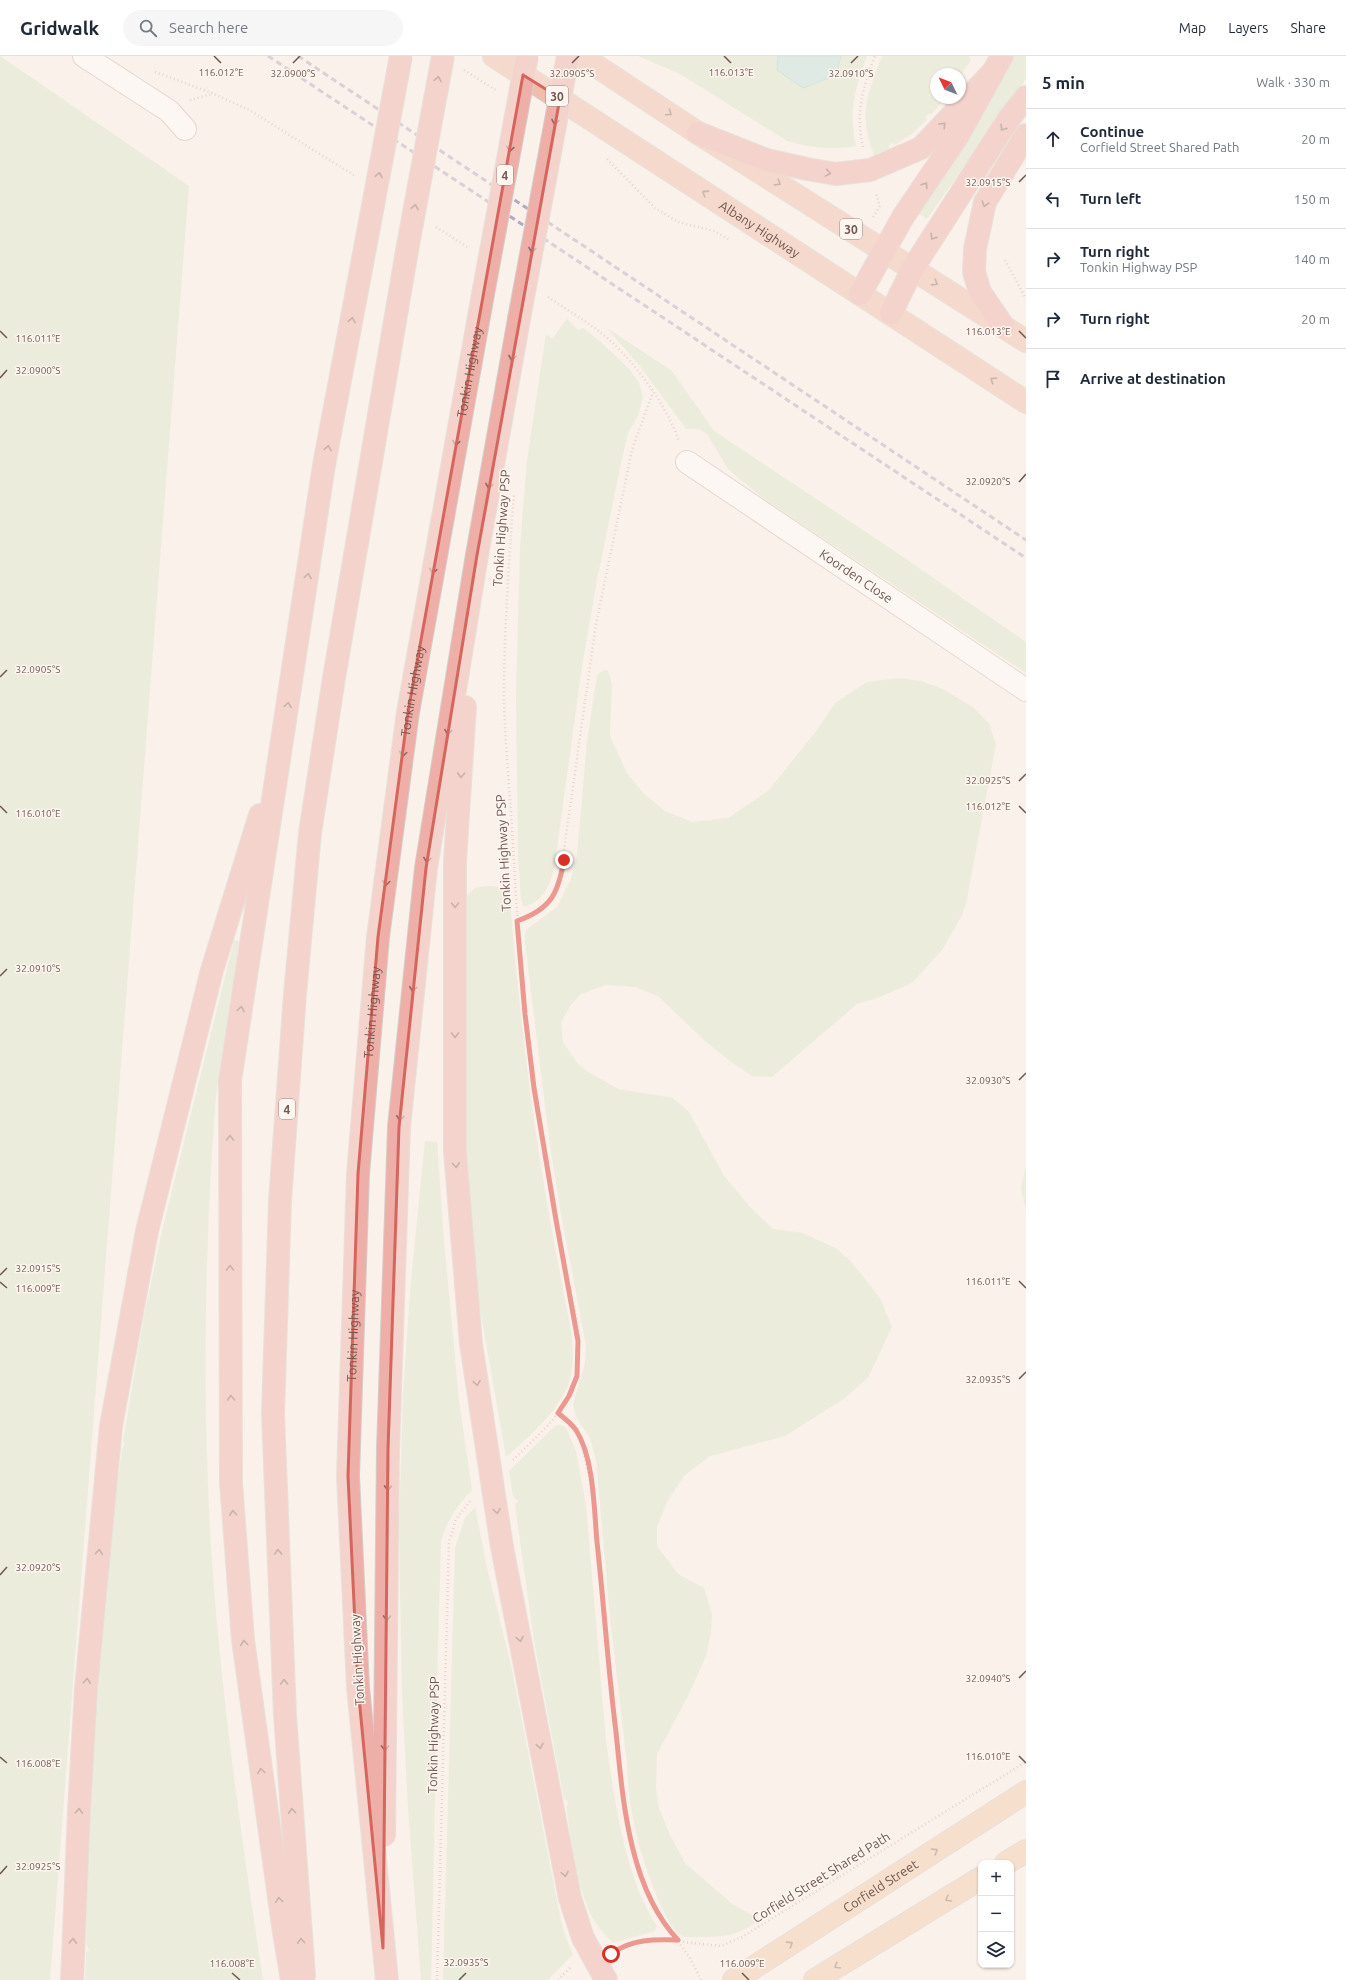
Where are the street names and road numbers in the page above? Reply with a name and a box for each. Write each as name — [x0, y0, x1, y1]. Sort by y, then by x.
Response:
road number: 30 — [546, 86, 568, 106]
road number: 4 — [497, 165, 513, 185]
street label: Albany Highway — [717, 198, 803, 260]
road number: 30 — [840, 219, 862, 239]
street label: Tonkin Highway — [454, 326, 484, 419]
street label: Tonkin Highway PSP — [490, 469, 512, 587]
street label: Koorden Close — [817, 546, 895, 605]
street label: Tonkin Highway — [398, 644, 427, 737]
street label: Tonkin Highway PSP — [493, 794, 513, 912]
street label: Tonkin Highway — [361, 966, 382, 1059]
road number: 4 — [279, 1099, 295, 1119]
street label: Tonkin Highway — [344, 1290, 361, 1382]
street label: Tonkin Highway — [348, 1614, 366, 1706]
street label: Tonkin Highway PSP — [425, 1676, 441, 1794]
street label: Corfield Street Shared Path — [749, 1828, 893, 1926]
street label: Corfield Street — [840, 1856, 920, 1916]

